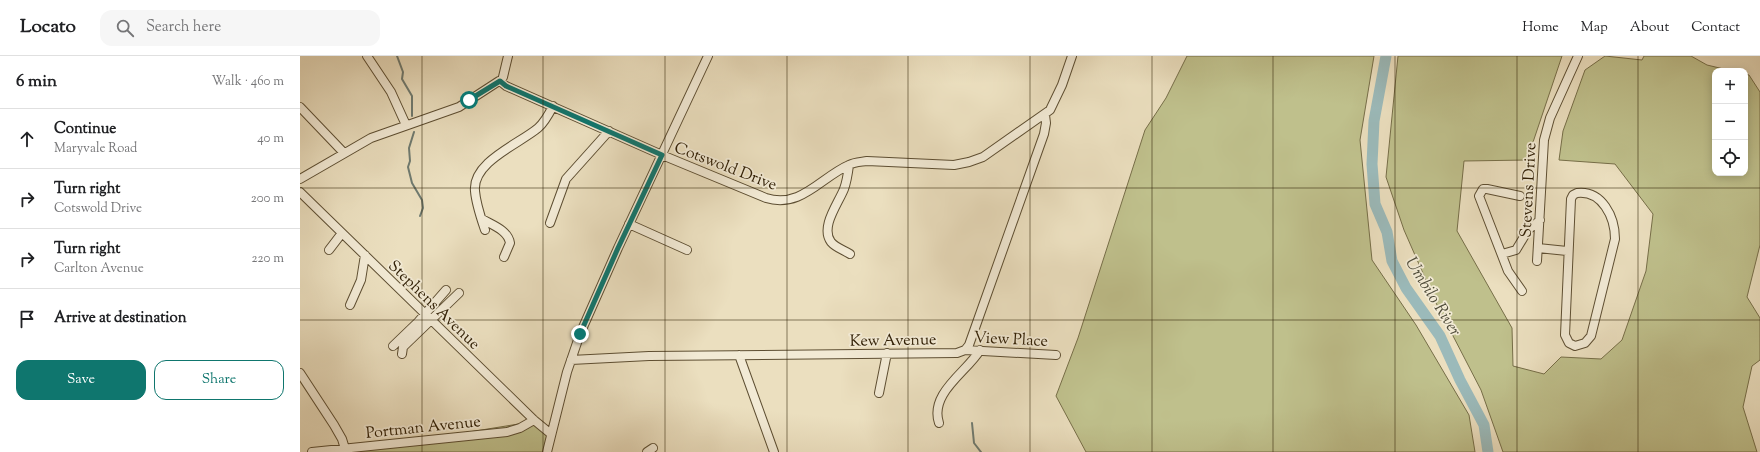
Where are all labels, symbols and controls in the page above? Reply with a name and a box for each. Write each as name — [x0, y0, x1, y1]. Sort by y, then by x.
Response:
search box — [100, 10, 380, 46]
text: Locato — [20, 14, 76, 41]
icon: search — [114, 17, 136, 39]
text: Search here — [146, 17, 221, 38]
text: Home — [1522, 18, 1559, 38]
text: Map — [1581, 18, 1608, 38]
text: About — [1630, 18, 1669, 38]
text: Contact — [1691, 18, 1740, 38]
map controls — [1712, 68, 1748, 176]
button: + — [1712, 68, 1748, 104]
text: 6 min — [16, 70, 57, 94]
text: Walk · 460 m — [211, 73, 284, 91]
route start — [460, 91, 478, 109]
button: − — [1712, 104, 1748, 140]
text: Continue — [54, 119, 116, 140]
icon: ahead — [16, 128, 38, 150]
text: 40 m — [257, 130, 284, 148]
street label: Cotswold Drive — [670, 137, 780, 197]
text: Maryvale Road — [54, 140, 137, 158]
button: locate — [1712, 140, 1748, 176]
street label: Stevens Drive — [1516, 142, 1543, 238]
text: Turn right — [54, 179, 120, 200]
icon: right — [16, 188, 38, 210]
text: 200 m — [251, 190, 284, 208]
text: Cotswold Drive — [54, 200, 142, 218]
text: Turn right — [54, 239, 120, 260]
icon: right — [16, 248, 38, 270]
text: 220 m — [251, 250, 284, 268]
water label: Umbilo River — [1398, 253, 1466, 341]
street label: Stephens Avenue — [382, 256, 485, 356]
text: Carlton Avenue — [54, 260, 144, 278]
icon: arrive — [16, 308, 38, 330]
text: Arrive at destination — [54, 308, 187, 329]
route end — [571, 325, 589, 343]
street label: View Place — [973, 327, 1049, 354]
street label: Kew Avenue — [849, 329, 937, 354]
button: Save — [16, 360, 146, 400]
button: Share — [154, 360, 284, 400]
street label: Portman Avenue — [365, 411, 482, 446]

